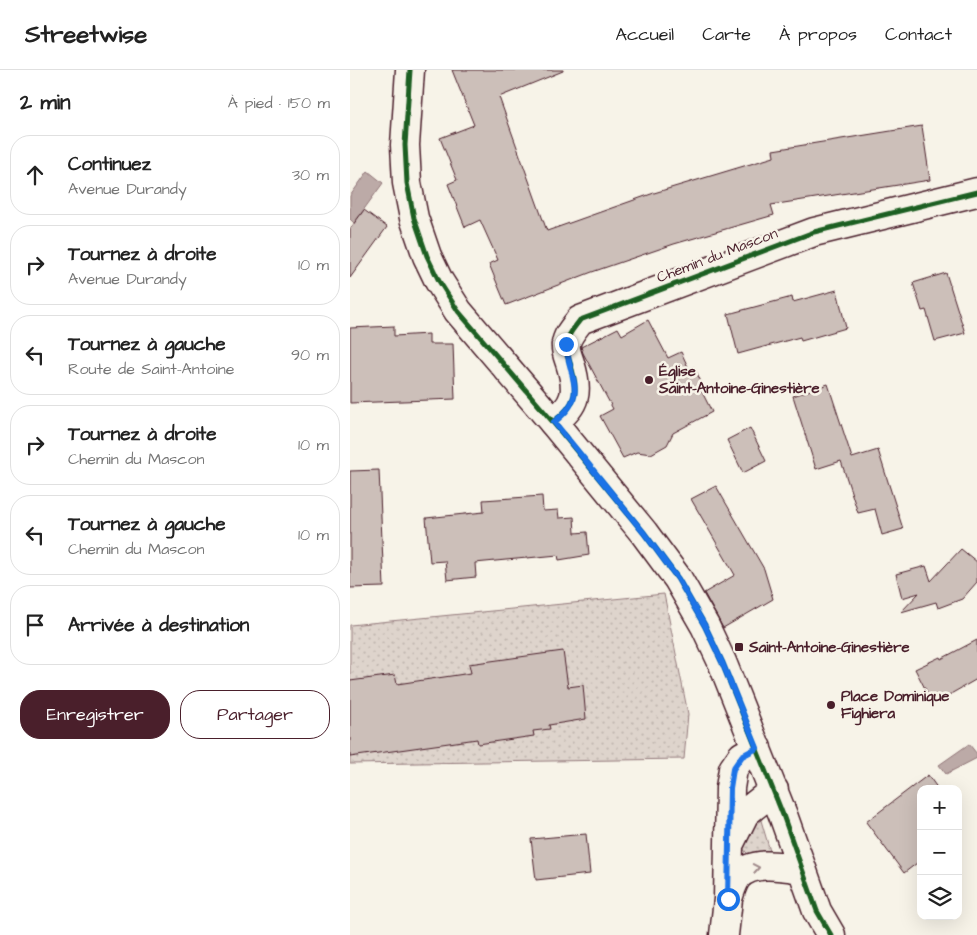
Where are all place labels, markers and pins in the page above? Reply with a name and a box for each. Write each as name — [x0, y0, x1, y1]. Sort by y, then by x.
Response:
place label: Église Saint-Antoine-Ginestière — [658, 361, 820, 399]
marker: Église Saint-Antoine-Ginestière — [643, 374, 655, 386]
place label: Saint-Antoine-Ginestière — [748, 637, 910, 658]
marker: Saint-Antoine-Ginestière — [733, 641, 745, 653]
place label: Place Dominique Fighiera — [841, 686, 950, 726]
marker: Place Dominique Fighiera — [825, 699, 837, 711]

